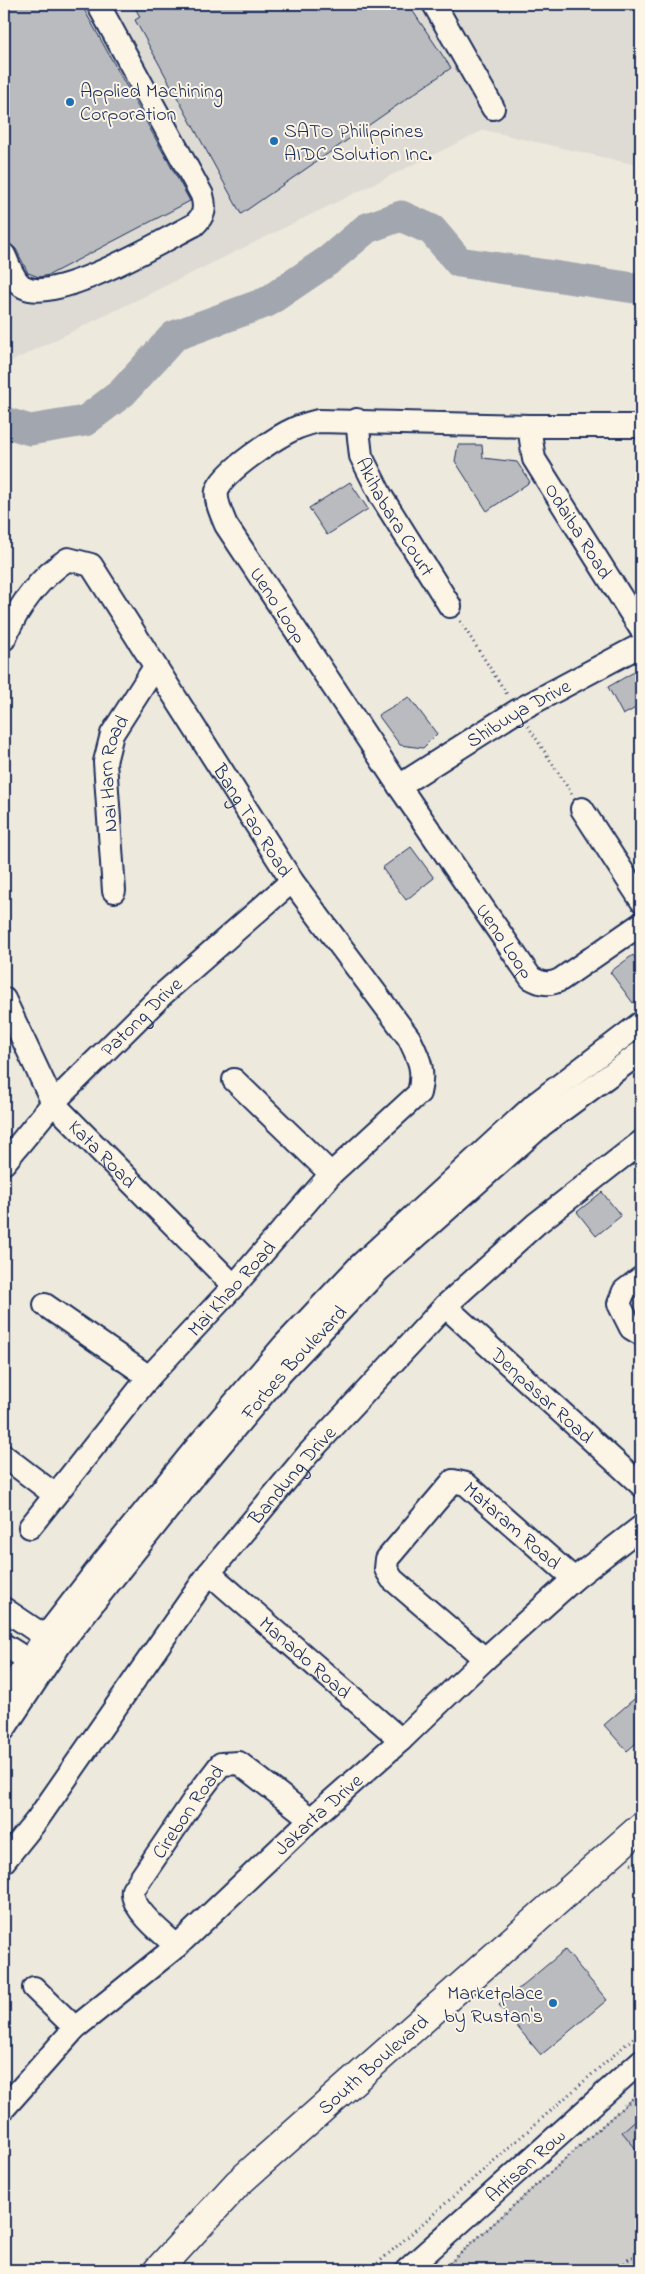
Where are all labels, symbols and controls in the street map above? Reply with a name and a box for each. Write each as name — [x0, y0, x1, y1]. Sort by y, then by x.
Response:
place label: Applied Machining Corporation — [80, 78, 223, 130]
marker: Applied Machining Corporation — [64, 96, 76, 108]
place label: SATO Philippines AIDC Solution Inc. — [284, 118, 432, 170]
marker: SATO Philippines AIDC Solution Inc. — [268, 135, 280, 147]
street label: Akihabara Court — [347, 453, 440, 583]
street label: Odaiba Road — [536, 478, 618, 586]
street label: Ueno Loop — [241, 562, 313, 650]
street label: Shibuya Drive — [461, 673, 577, 757]
street label: Nai Harn Road — [93, 710, 138, 833]
street label: Bang Tao Road — [204, 758, 298, 884]
street label: Ueno Loop — [467, 898, 540, 986]
street label: Patong Drive — [95, 971, 190, 1065]
street label: Kata Road — [60, 1114, 142, 1196]
street label: Mai Khao Road — [182, 1235, 284, 1344]
street label: Forbes Boulevard — [235, 1300, 355, 1428]
street label: Denpasar Road — [482, 1341, 599, 1452]
street label: Bandung Drive — [242, 1420, 344, 1533]
street label: Mataram Road — [456, 1476, 566, 1578]
street label: Manado Road — [251, 1611, 356, 1707]
street label: Cirebon Road — [146, 1759, 232, 1866]
street label: Jakarta Drive — [269, 1768, 370, 1864]
place label: Marketplace by Rustan's — [444, 1980, 543, 2032]
marker: Marketplace by Rustan's — [547, 1997, 559, 2009]
street label: South Boulevard — [313, 2009, 436, 2123]
street label: Artisan Row — [480, 2123, 573, 2211]

